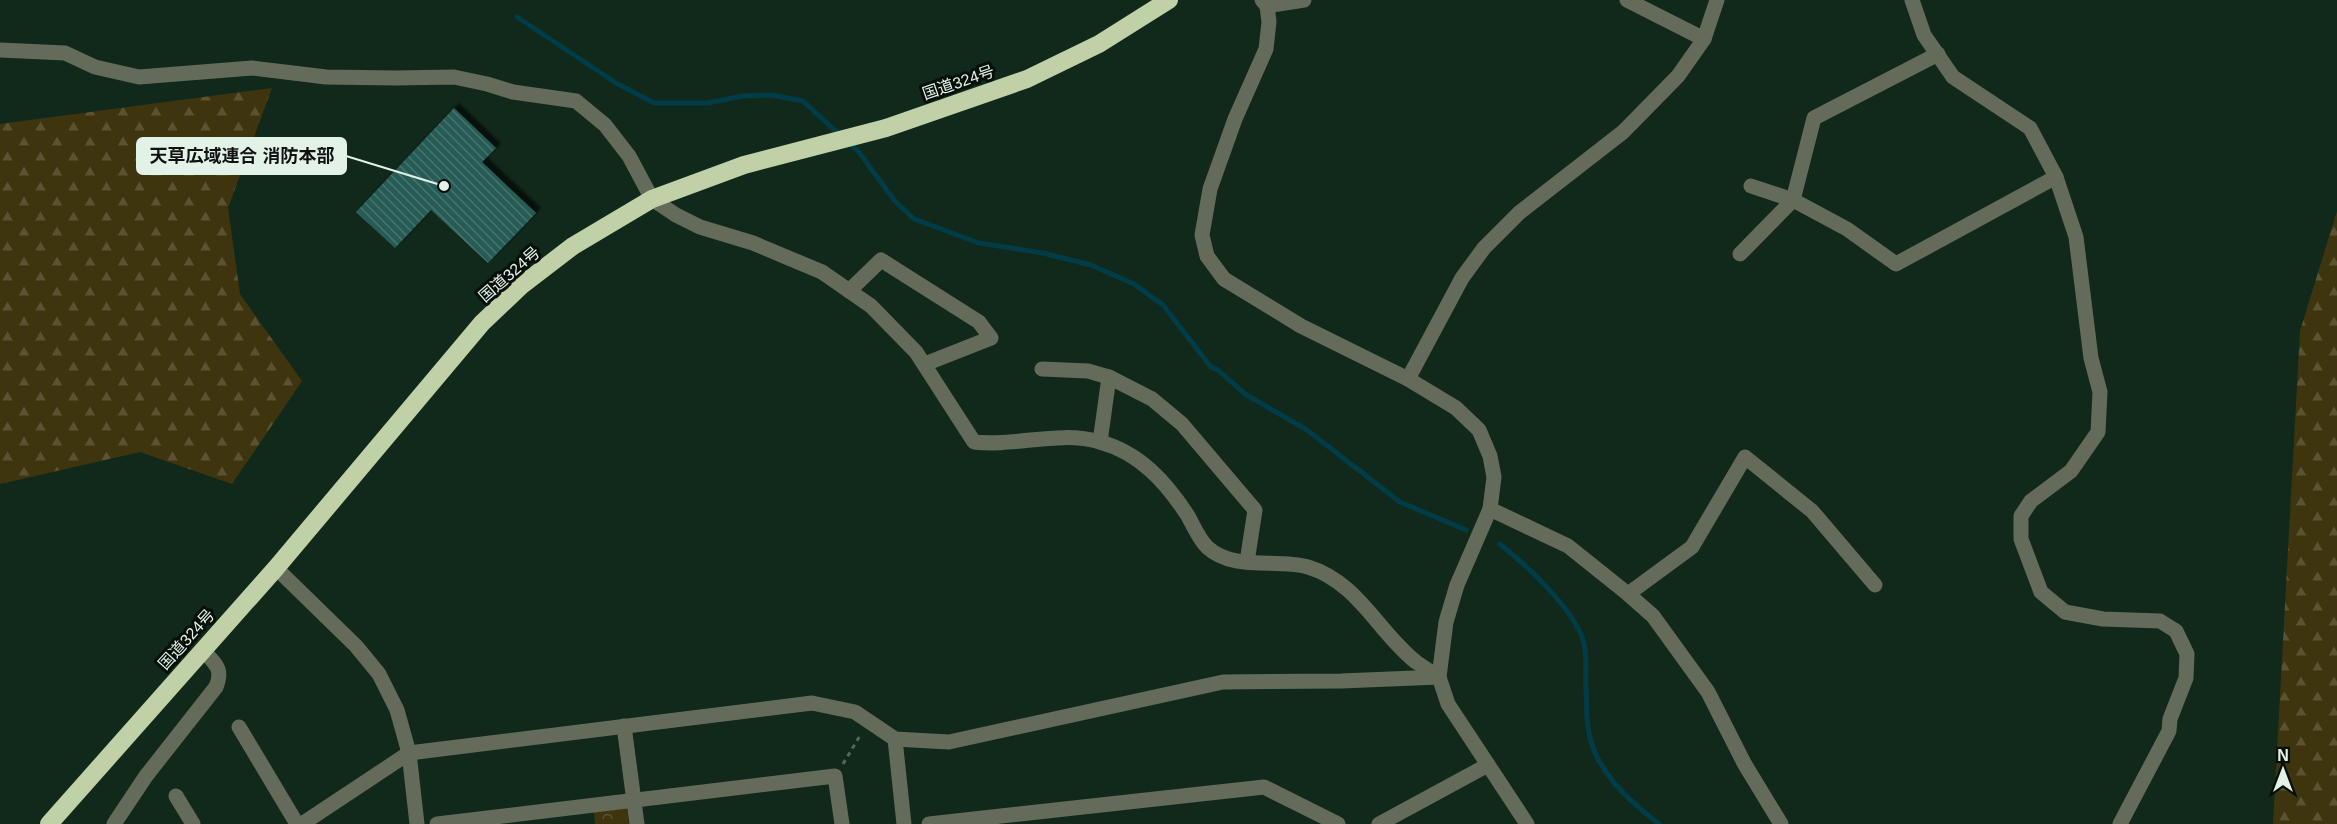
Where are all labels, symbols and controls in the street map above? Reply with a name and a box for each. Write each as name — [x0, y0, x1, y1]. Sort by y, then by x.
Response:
street label: 国道324号 — [920, 62, 996, 103]
callout: 天草広域連合 消防本部 — [137, 138, 346, 174]
text: 天草広域連合 消防本部 — [150, 146, 335, 166]
street label: 国道324号 — [476, 243, 543, 305]
street label: 国道324号 — [155, 606, 218, 673]
north arrow — [2253, 740, 2313, 800]
text: N — [2277, 747, 2289, 764]

